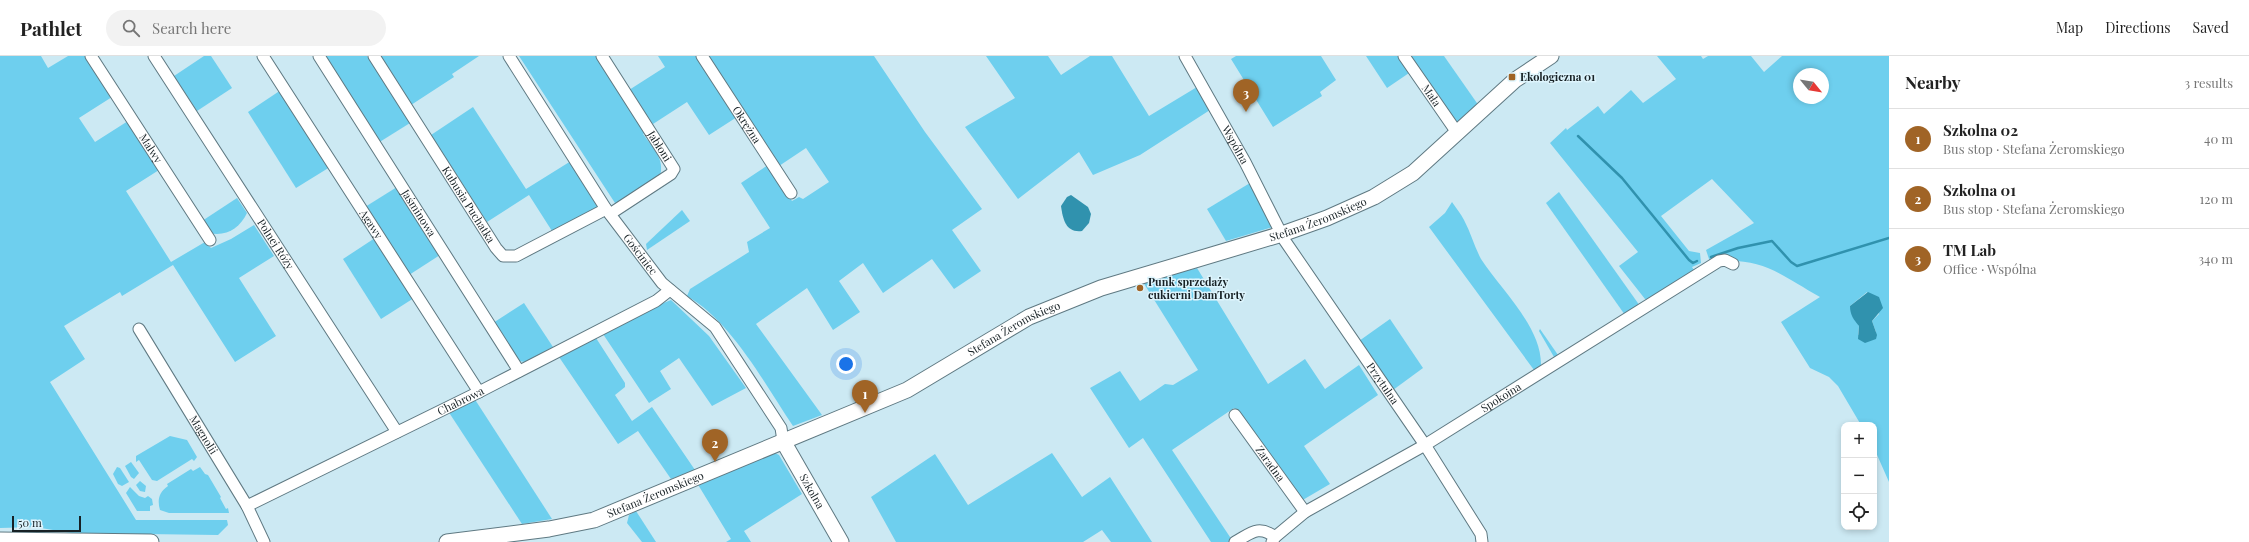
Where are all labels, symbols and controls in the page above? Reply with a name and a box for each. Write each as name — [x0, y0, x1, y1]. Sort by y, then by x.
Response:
search box — [106, 10, 386, 46]
text: Pathlet — [20, 15, 82, 41]
icon: search — [120, 17, 142, 39]
text: Search here — [152, 18, 231, 38]
text: Map — [2056, 18, 2083, 37]
text: Directions — [2105, 18, 2171, 37]
text: Saved — [2193, 18, 2229, 37]
north arrow — [1793, 68, 1829, 104]
place label: Ekologiczna 01 — [1520, 69, 1595, 84]
text: Nearby — [1905, 71, 1960, 93]
marker: Ekologiczna 01 — [1507, 72, 1517, 82]
text: 3 results — [2184, 74, 2233, 91]
pin: 3 — [1233, 79, 1259, 112]
street label: Mała — [1419, 81, 1445, 110]
street label: Okrężna — [729, 103, 765, 146]
text: Szkolna 02 — [1943, 120, 2018, 140]
street label: Wspólna — [1218, 122, 1253, 167]
street label: Jabłoni — [644, 127, 675, 164]
text: 1 — [1916, 130, 1920, 147]
text: 40 m — [2204, 130, 2233, 147]
street label: Malwy — [136, 131, 166, 166]
text: Bus stop · Stefana Żeromskiego — [1943, 140, 2125, 157]
street label: Kubusia Puchatka — [439, 163, 499, 246]
text: Szkolna 01 — [1943, 180, 2016, 200]
street label: Jaśminowa — [398, 185, 440, 240]
text: 2 — [1915, 190, 1921, 207]
text: 120 m — [2199, 190, 2233, 207]
street label: Stefana Żeromskiego — [1267, 193, 1369, 244]
text: Bus stop · Stefana Żeromskiego — [1943, 200, 2125, 217]
street label: Agawy — [356, 206, 387, 242]
street label: Polnej Róży — [254, 216, 298, 272]
street label: Gościniec — [620, 230, 661, 278]
text: TM Lab — [1943, 240, 1996, 260]
text: 3 — [1915, 250, 1921, 267]
text: 340 m — [2198, 250, 2233, 267]
text: Office · Wspólna — [1943, 260, 2037, 277]
place label: Punk sprzedaży cukierni DamTorty — [1148, 274, 1245, 302]
marker: Punk sprzedaży cukierni DamTorty — [1135, 283, 1145, 293]
street label: Stefana Żeromskiego — [964, 297, 1062, 359]
your location — [836, 354, 856, 374]
street label: Przytulna — [1363, 359, 1403, 407]
street label: Spokojna — [1478, 378, 1524, 415]
pin: 1 — [852, 380, 878, 413]
street label: Chabrowa — [435, 383, 487, 418]
street label: Magnolii — [186, 412, 222, 457]
map controls — [1841, 422, 1877, 530]
button: + — [1841, 422, 1877, 458]
pin: 2 — [702, 429, 728, 462]
street label: Zaradna — [1252, 442, 1289, 485]
button: − — [1841, 458, 1877, 494]
street label: Stefana Żeromskiego — [604, 467, 706, 521]
street label: Szkolna — [796, 471, 829, 512]
button: locate — [1841, 494, 1877, 530]
scale bar — [12, 514, 81, 533]
text: 50 m — [18, 515, 42, 530]

